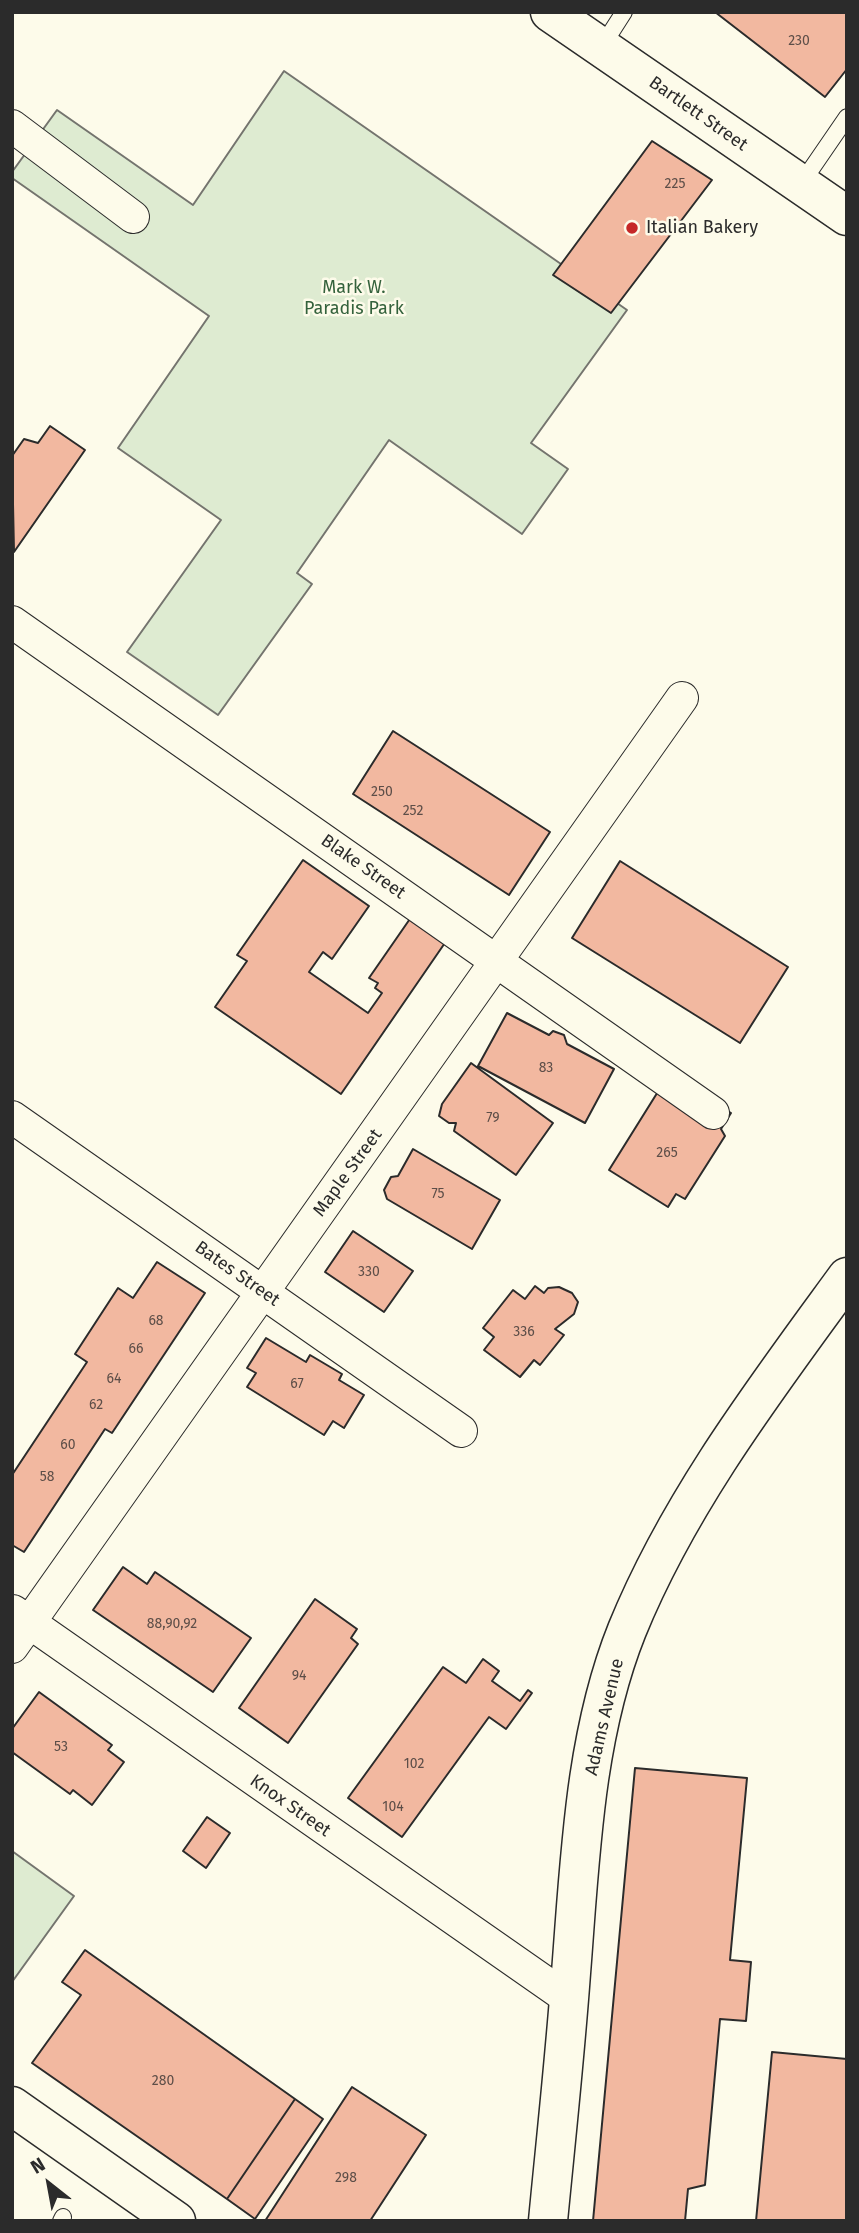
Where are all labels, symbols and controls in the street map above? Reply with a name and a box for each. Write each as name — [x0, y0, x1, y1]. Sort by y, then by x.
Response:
house number: 230 — [788, 33, 810, 49]
street label: Bartlett Street — [644, 72, 752, 156]
house number: 225 — [665, 176, 685, 192]
place label: Italian Bakery — [646, 217, 758, 239]
marker: Italian Bakery — [624, 220, 640, 236]
park label: Mark W. Paradis Park — [304, 277, 404, 320]
house number: 250 — [371, 784, 393, 800]
house number: 252 — [403, 803, 423, 819]
street label: Blake Street — [317, 830, 409, 904]
house number: 83 — [539, 1060, 553, 1076]
house number: 79 — [486, 1110, 500, 1126]
street label: Maple Street — [309, 1125, 387, 1221]
house number: 265 — [656, 1145, 678, 1161]
house number: 75 — [431, 1186, 445, 1202]
street label: Bates Street — [190, 1237, 284, 1311]
house number: 330 — [358, 1264, 380, 1280]
house number: 68 — [148, 1313, 164, 1329]
house number: 336 — [513, 1324, 535, 1340]
house number: 66 — [129, 1341, 143, 1357]
house number: 64 — [107, 1371, 121, 1387]
house number: 67 — [290, 1376, 304, 1392]
house number: 62 — [89, 1397, 103, 1413]
house number: 60 — [60, 1437, 76, 1453]
house number: 58 — [40, 1469, 54, 1485]
house number: 88,90,92 — [147, 1616, 197, 1632]
street label: Adams Avenue — [581, 1656, 629, 1778]
house number: 94 — [292, 1668, 306, 1684]
house number: 53 — [54, 1739, 68, 1755]
house number: 102 — [404, 1756, 424, 1772]
street label: Knox Street — [245, 1770, 335, 1842]
house number: 104 — [382, 1799, 404, 1815]
house number: 280 — [152, 2073, 174, 2089]
north arrow — [14, 2149, 84, 2219]
text: N — [27, 2152, 49, 2179]
house number: 298 — [335, 2170, 357, 2186]

